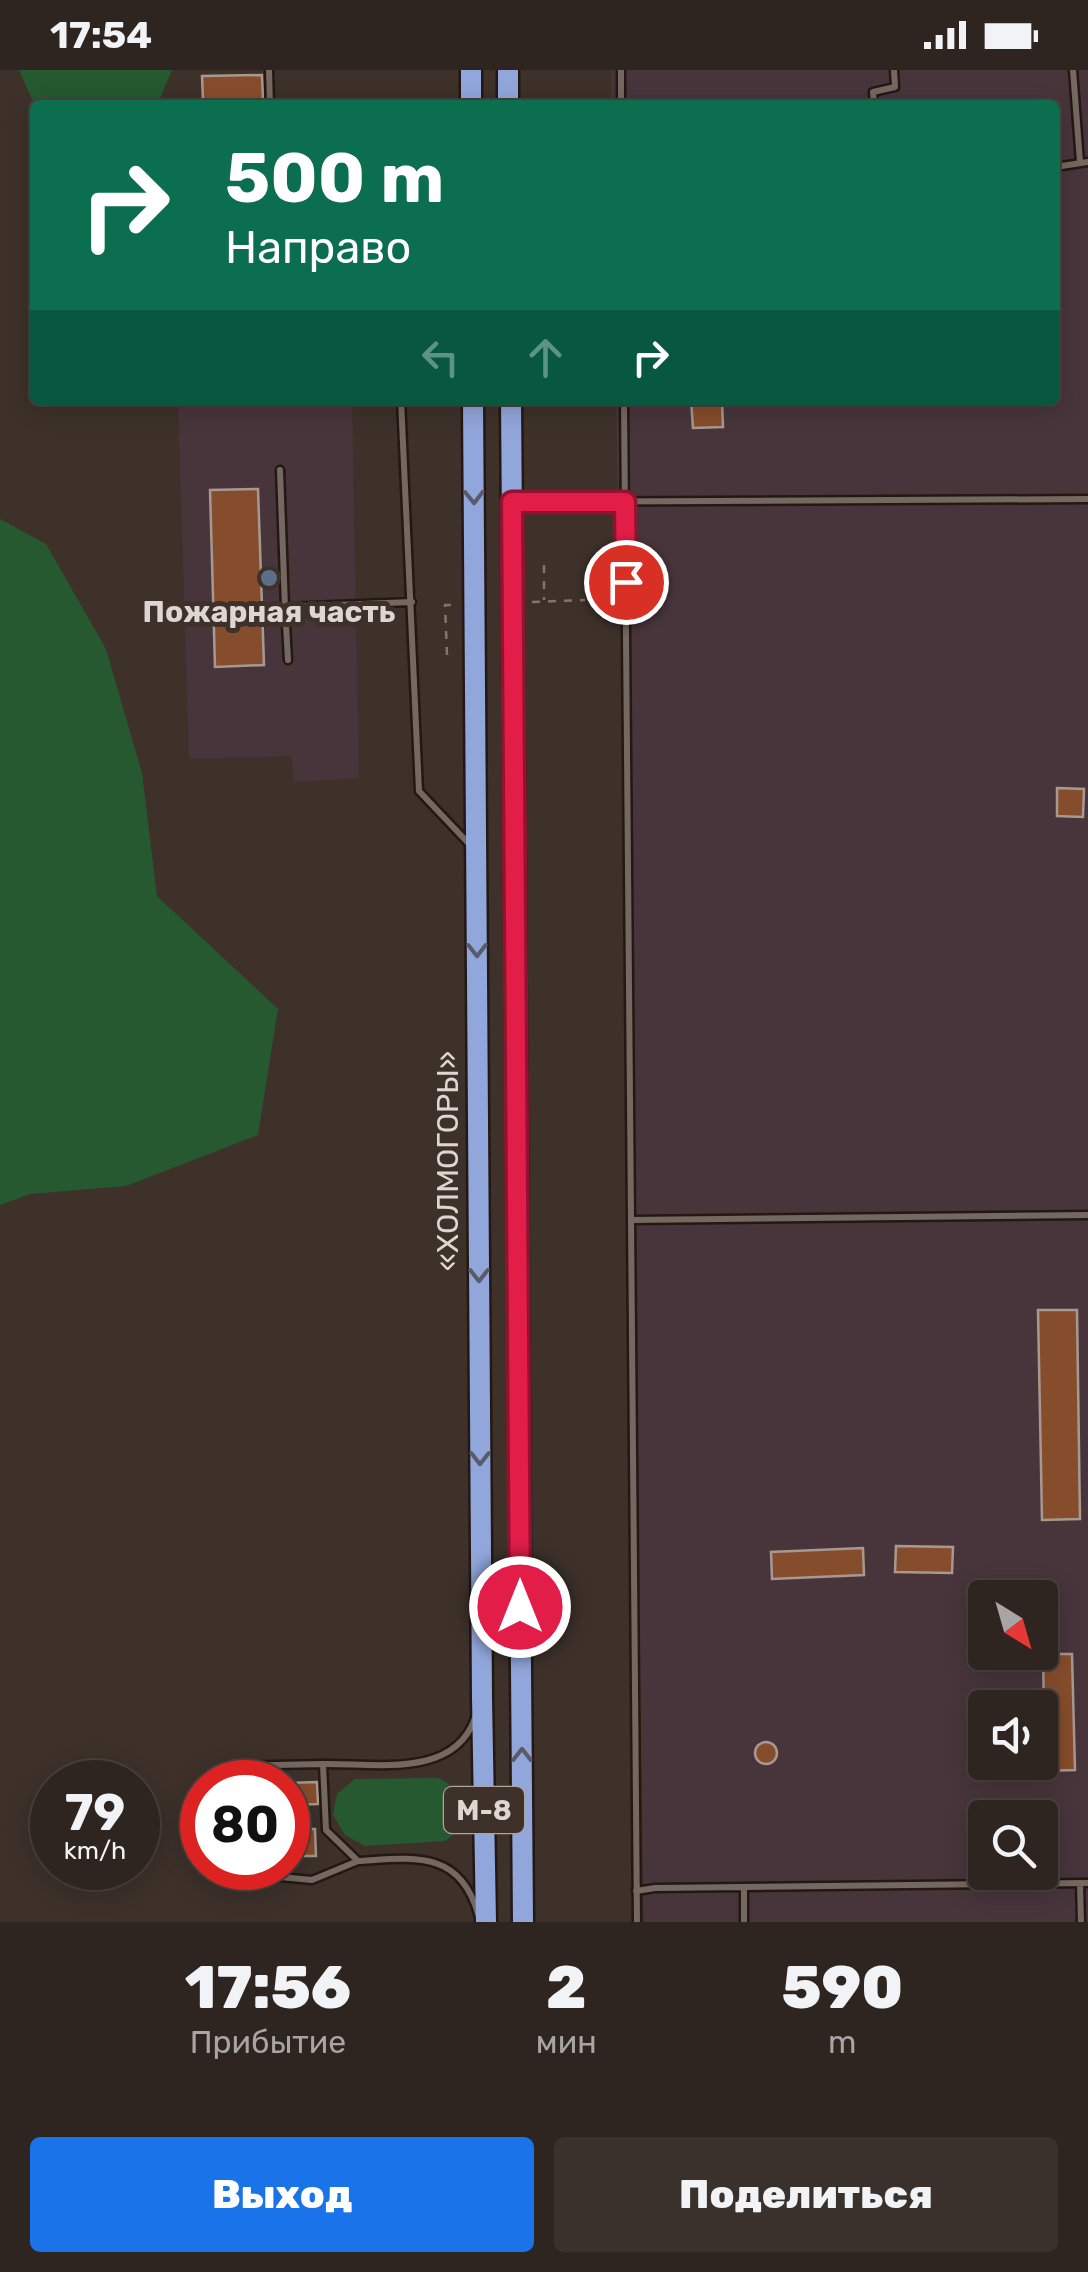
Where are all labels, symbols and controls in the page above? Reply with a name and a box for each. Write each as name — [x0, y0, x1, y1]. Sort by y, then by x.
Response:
text: 17:54 — [50, 12, 152, 58]
text: 500 m — [225, 137, 444, 220]
icon: right — [60, 140, 190, 270]
text: Направо — [225, 221, 411, 274]
icon: left — [413, 330, 468, 385]
icon: ahead — [518, 330, 573, 385]
icon: right — [623, 330, 678, 385]
one-way arrow — [464, 490, 485, 506]
pin — [584, 540, 669, 625]
icon: arrive — [599, 555, 654, 610]
marker: Пожарная часть — [258, 567, 280, 589]
place label: Пожарная часть — [143, 594, 396, 630]
one-way arrow — [466, 944, 488, 959]
street label: «ХОЛМОГОРЫ» — [430, 1051, 466, 1271]
one-way arrow — [468, 1268, 490, 1284]
one-way arrow — [469, 1450, 491, 1466]
position arrow — [468, 1555, 572, 1659]
north arrow — [968, 1580, 1058, 1670]
map controls — [968, 1580, 1058, 1890]
button: sound — [968, 1690, 1058, 1780]
one-way arrow — [511, 1746, 532, 1762]
speed limit sign: 80 — [180, 1760, 310, 1890]
text: 79 — [65, 1783, 125, 1843]
road number: М-8 — [444, 1787, 524, 1833]
button: search — [968, 1800, 1058, 1890]
text: km/h — [64, 1836, 126, 1865]
text: 17:56 — [185, 1952, 351, 2023]
text: 2 — [546, 1952, 587, 2023]
text: 590 — [781, 1952, 903, 2023]
text: Прибытие — [190, 2023, 346, 2061]
text: мин — [536, 2023, 597, 2061]
text: m — [828, 2023, 857, 2061]
button: Выход — [30, 2137, 534, 2252]
button: Поделиться — [554, 2137, 1058, 2252]

